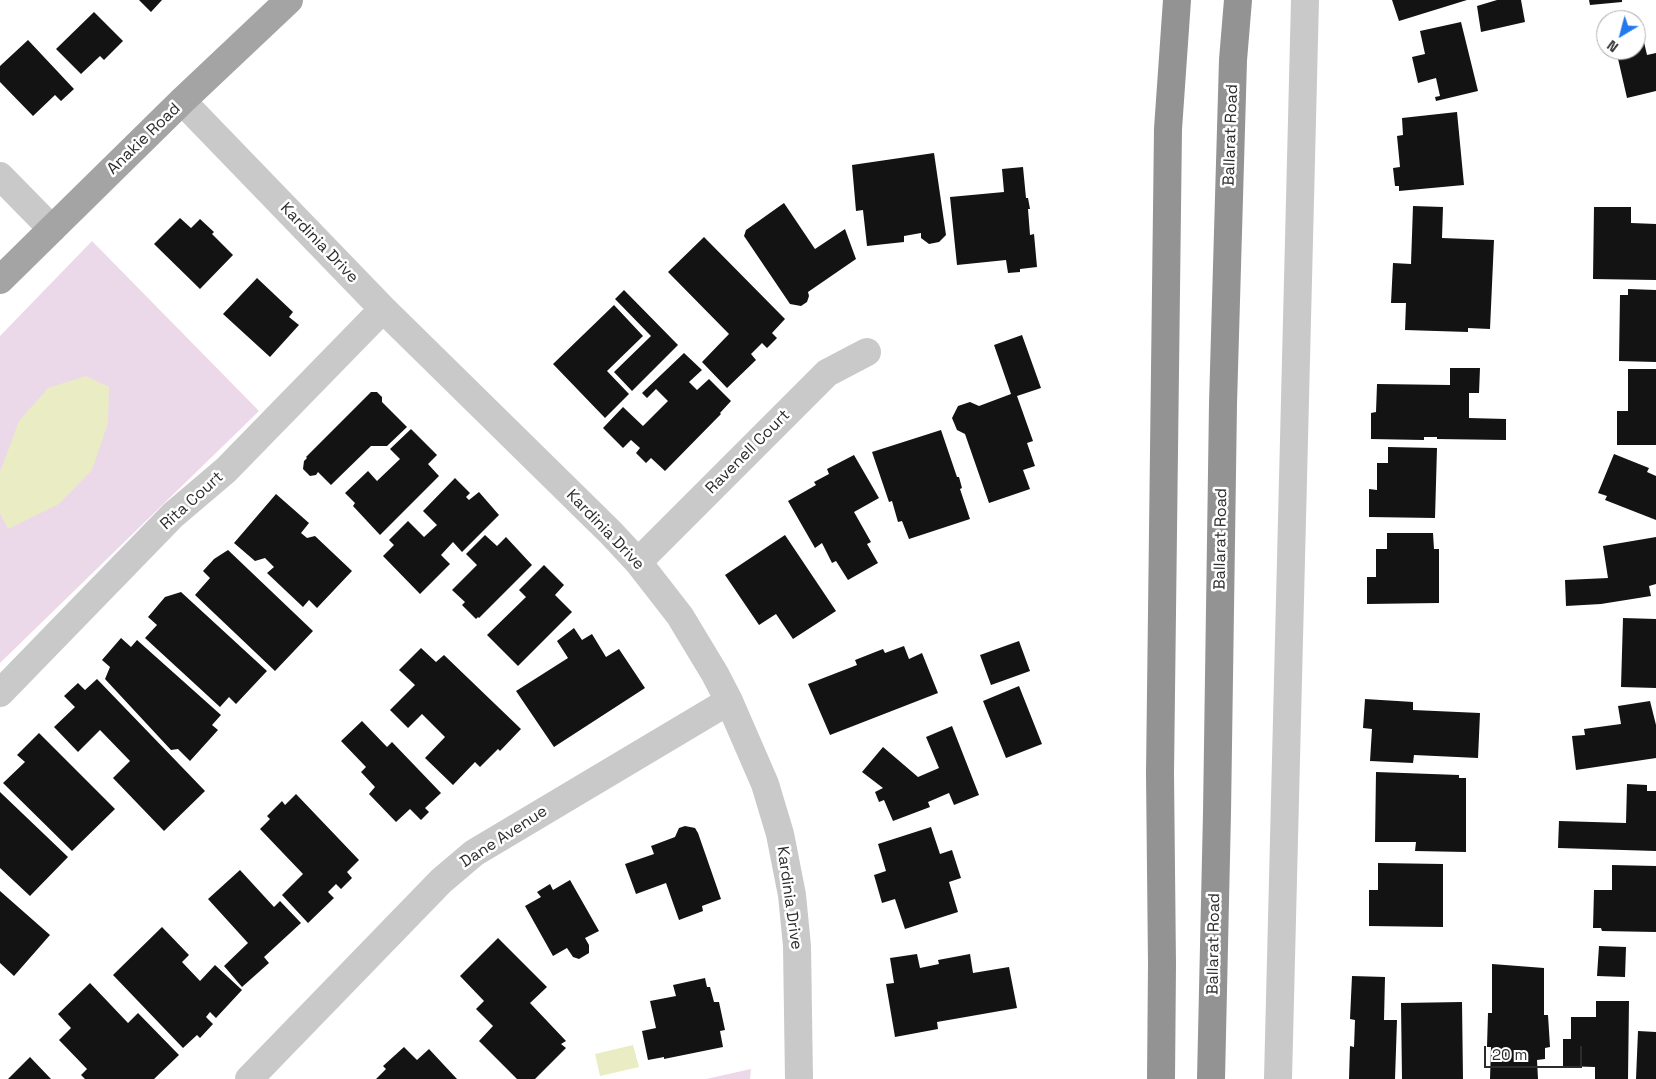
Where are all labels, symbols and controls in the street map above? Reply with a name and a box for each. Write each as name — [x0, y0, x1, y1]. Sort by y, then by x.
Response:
north arrow — [1596, 10, 1646, 60]
text: N — [1603, 36, 1622, 56]
street label: Ballarat Road — [1220, 84, 1242, 186]
street label: Anakie Road — [103, 99, 185, 179]
street label: Kardinia Drive — [276, 199, 362, 287]
street label: Ravenell Court — [702, 406, 794, 498]
street label: Rita Court — [157, 468, 227, 534]
street label: Kardinia Drive — [562, 486, 648, 574]
street label: Ballarat Road — [1211, 488, 1231, 590]
street label: Dane Avenue — [457, 802, 551, 872]
street label: Kardinia Drive — [772, 845, 806, 951]
street label: Ballarat Road — [1204, 893, 1224, 995]
scale bar — [1486, 1036, 1584, 1068]
text: 20 m — [1492, 1045, 1527, 1064]

